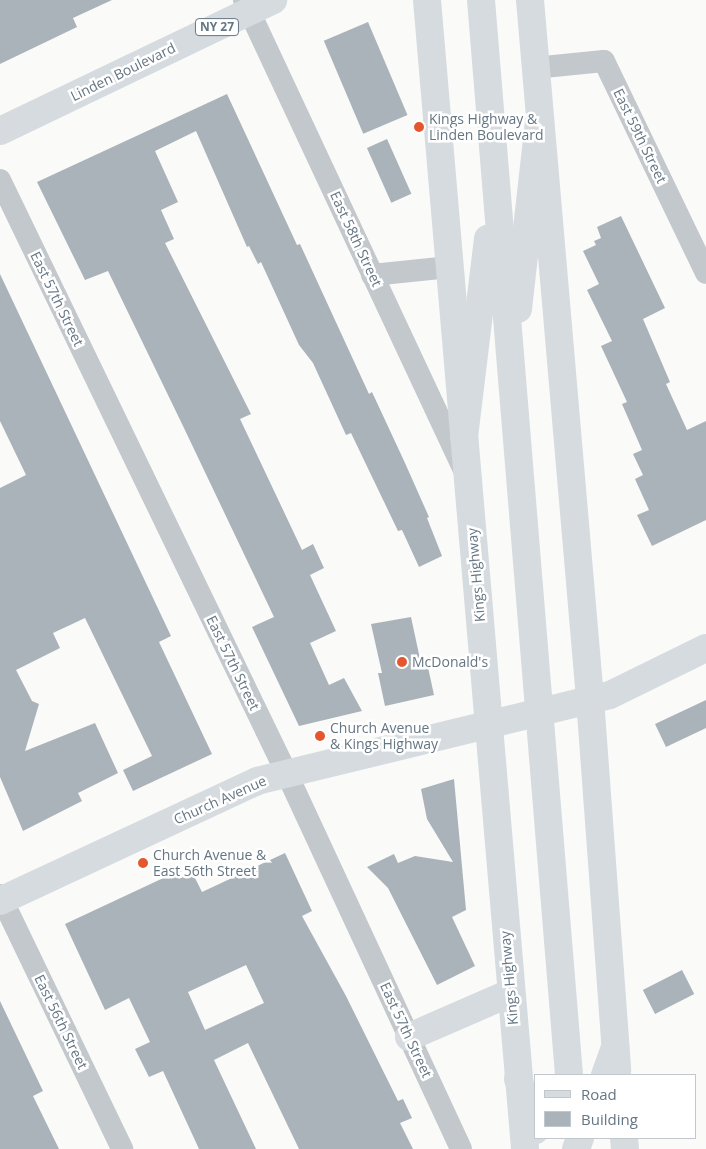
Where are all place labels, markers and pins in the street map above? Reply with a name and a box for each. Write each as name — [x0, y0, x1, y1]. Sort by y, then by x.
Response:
place label: Kings Highway & Linden Boulevard — [429, 111, 544, 144]
marker: Kings Highway & Linden Boulevard — [413, 121, 425, 133]
place label: McDonald's — [412, 654, 488, 670]
marker: McDonald's — [396, 656, 408, 668]
place label: Church Avenue & Kings Highway — [330, 720, 438, 752]
marker: Church Avenue & Kings Highway — [314, 730, 326, 742]
place label: Church Avenue & East 56th Street — [153, 847, 266, 880]
marker: Church Avenue & East 56th Street — [137, 857, 149, 869]

